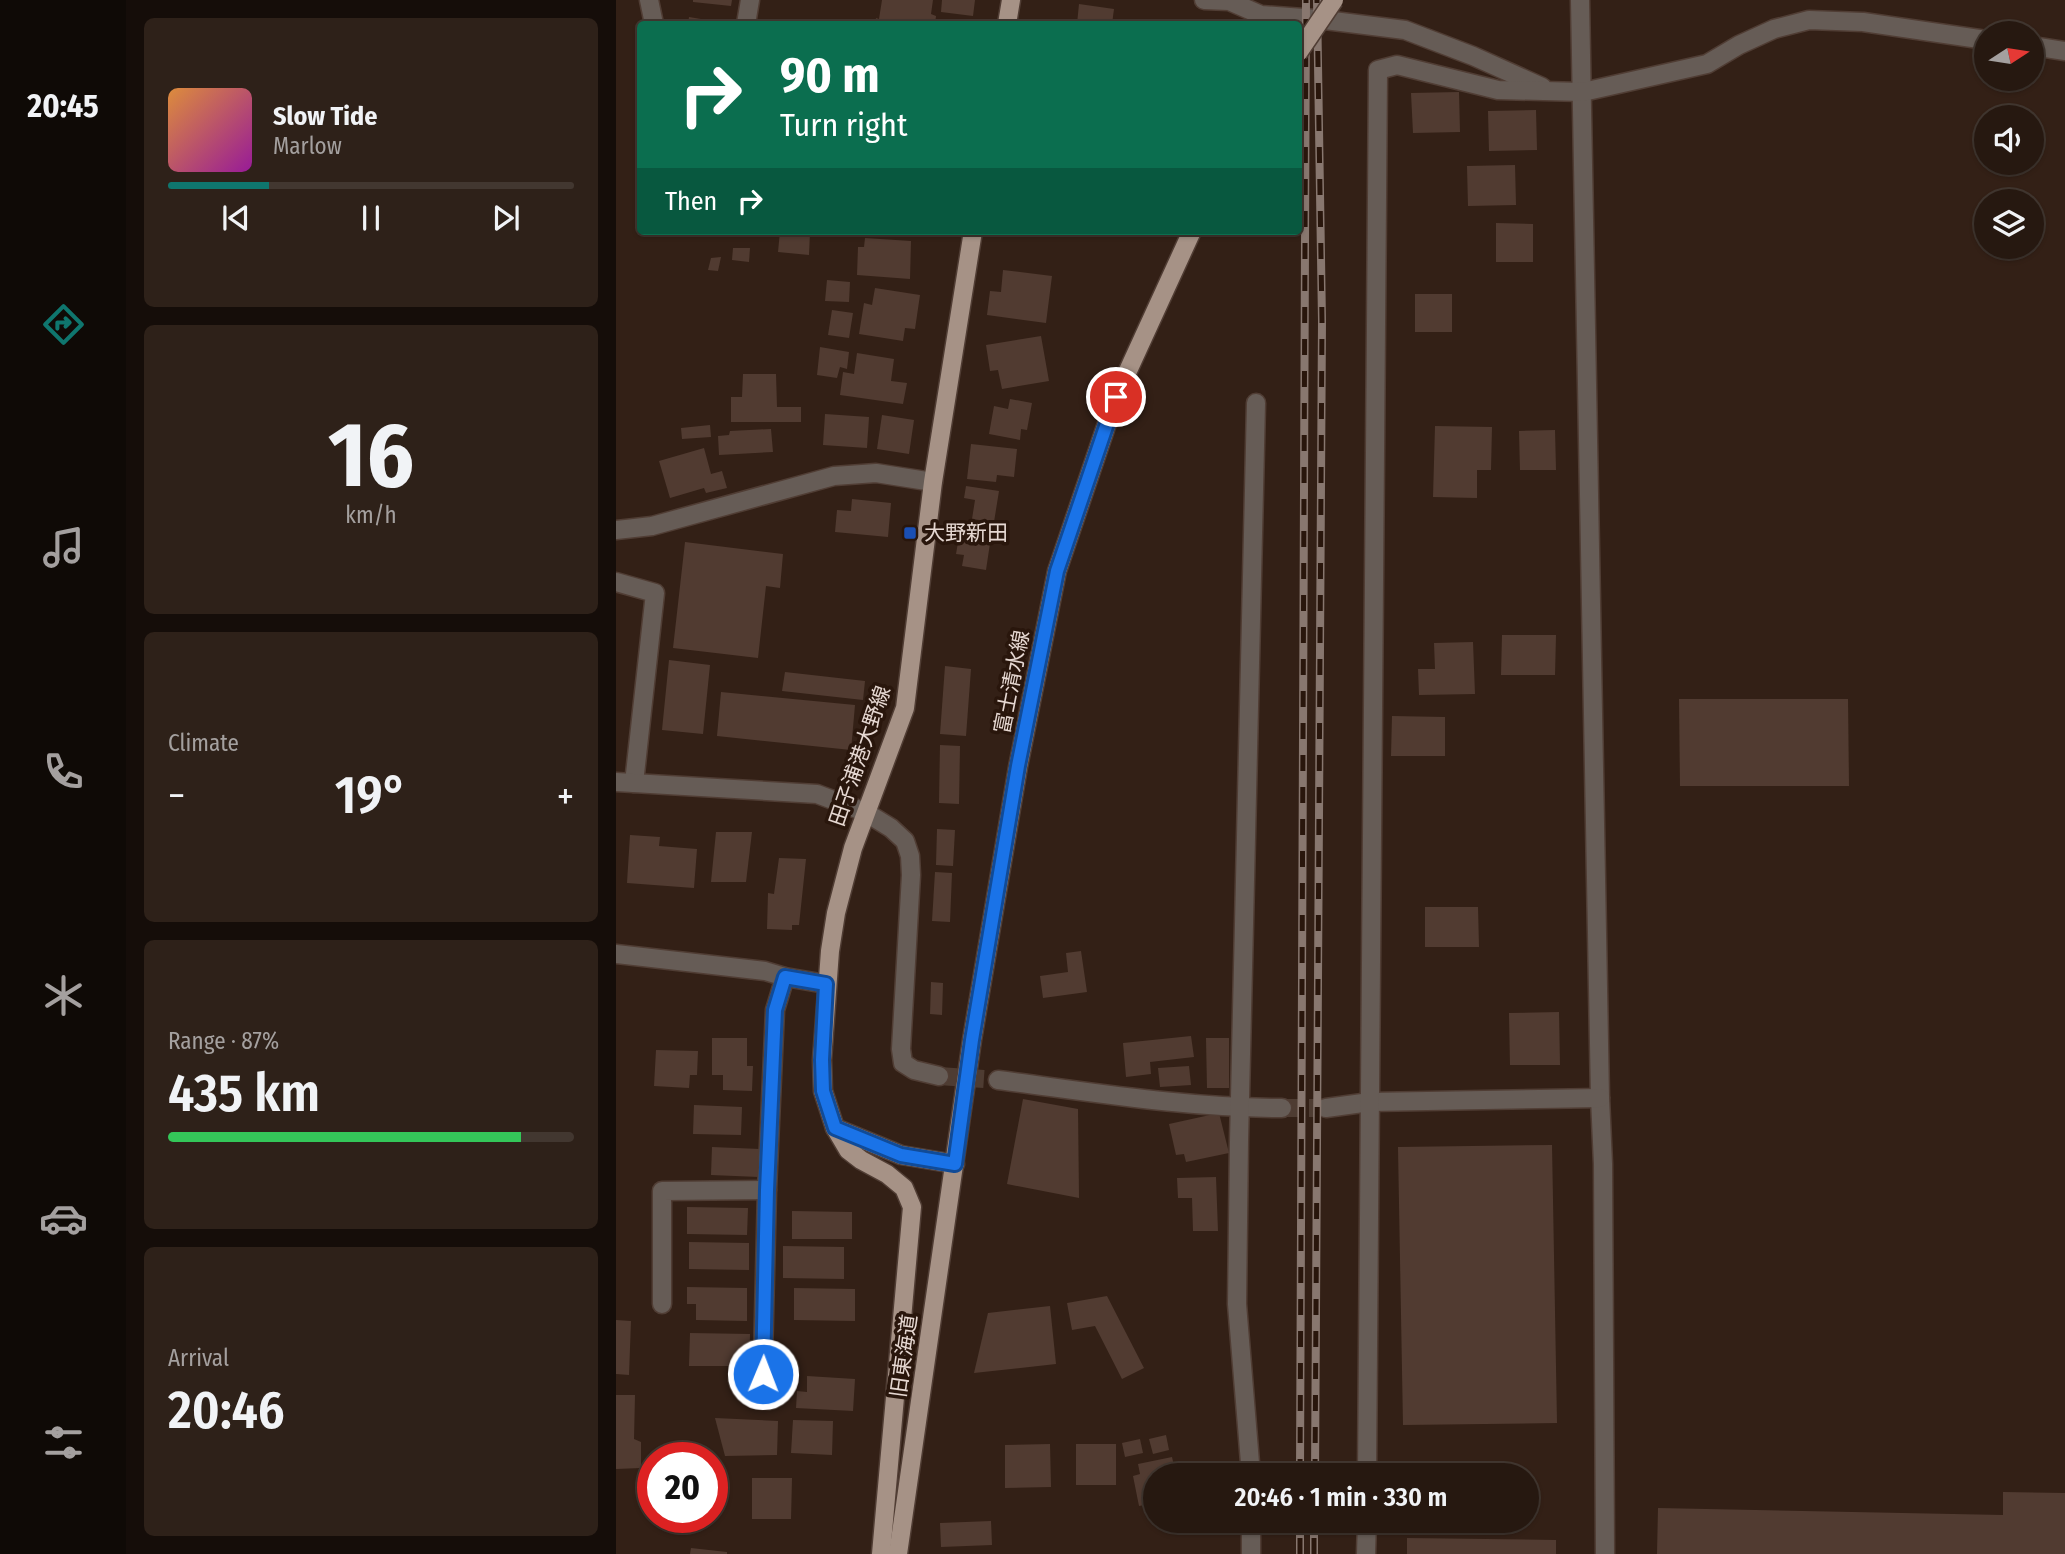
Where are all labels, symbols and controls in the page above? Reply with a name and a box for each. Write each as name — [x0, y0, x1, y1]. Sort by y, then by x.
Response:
north arrow — [1974, 21, 2044, 91]
map controls — [1974, 21, 2044, 259]
text: 90 m — [780, 46, 880, 105]
icon: right — [665, 49, 756, 140]
text: 20:45 — [27, 87, 99, 125]
text: Slow Tide — [273, 101, 377, 132]
button: sound — [1974, 105, 2044, 175]
text: Turn right — [780, 106, 907, 144]
text: Marlow — [273, 132, 342, 160]
icon: right — [731, 182, 769, 220]
text: Then — [665, 186, 717, 217]
button: layers — [1974, 189, 2044, 259]
icon: previous — [217, 199, 255, 237]
icon: pause — [352, 199, 390, 237]
icon: next — [487, 199, 525, 237]
icon: directions — [39, 300, 88, 349]
pin — [1086, 367, 1146, 427]
icon: arrive — [1097, 378, 1135, 416]
text: 16 — [328, 401, 414, 510]
text: km/h — [345, 501, 397, 529]
place label: 大野新田 — [924, 520, 1008, 546]
icon: music — [39, 523, 88, 572]
marker: 大野新田 — [902, 525, 918, 541]
street label: 富士清水線 — [989, 628, 1035, 736]
street label: 田子浦港大野線 — [824, 682, 896, 830]
text: Climate — [168, 729, 239, 757]
icon: phone — [39, 747, 88, 796]
text: 19° — [335, 764, 407, 827]
text: − — [168, 773, 185, 819]
text: + — [557, 773, 574, 819]
icon: climate — [39, 971, 88, 1020]
text: Range · 87% — [168, 1027, 279, 1055]
text: 435 km — [168, 1062, 320, 1125]
icon: car — [39, 1194, 88, 1243]
street label: 旧東海道 — [885, 1313, 923, 1399]
position arrow — [726, 1337, 800, 1411]
text: Arrival — [168, 1344, 229, 1372]
text: 20:46 — [168, 1379, 285, 1442]
icon: filters — [39, 1418, 88, 1467]
speed limit sign: 20 — [637, 1442, 728, 1533]
text: 20:46 · 1 min · 330 m — [1235, 1482, 1447, 1513]

